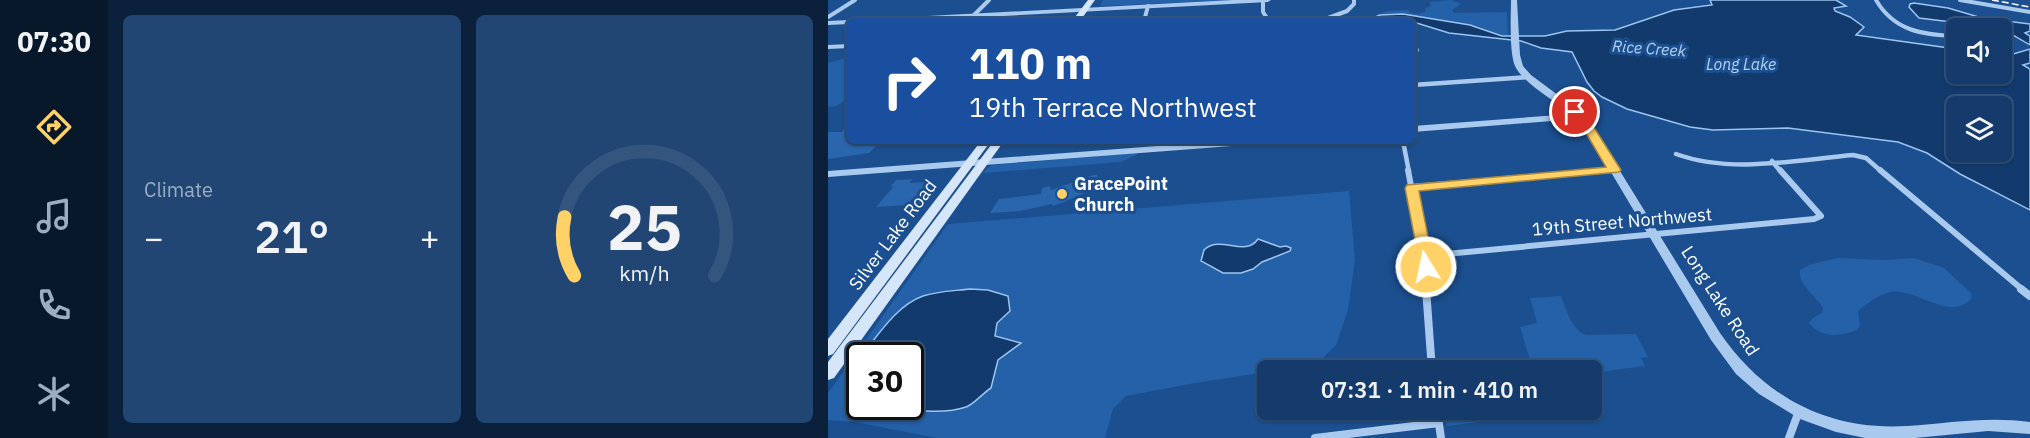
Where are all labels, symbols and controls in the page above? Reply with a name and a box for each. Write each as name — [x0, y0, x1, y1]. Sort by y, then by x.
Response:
map controls — [1946, 18, 2012, 162]
button: sound — [1946, 18, 2012, 84]
text: 07:30 — [17, 24, 91, 59]
water label: Rice Creek — [1611, 35, 1687, 61]
text: 110 m — [969, 36, 1092, 91]
icon: right — [870, 42, 948, 120]
water label: Long Lake — [1706, 54, 1776, 74]
pin — [1549, 86, 1600, 137]
text: 19th Terrace Northwest — [969, 89, 1257, 124]
icon: arrive — [1558, 95, 1591, 128]
button: layers — [1946, 96, 2012, 162]
icon: directions — [33, 106, 75, 148]
place label: GracePoint Church — [1074, 172, 1168, 216]
street label: Silver Lake Road — [844, 175, 942, 295]
text: Climate — [144, 176, 213, 203]
text: 25 — [607, 186, 682, 267]
marker: GracePoint Church — [1055, 187, 1069, 201]
icon: music — [33, 195, 75, 237]
street label: 19th Street Northwest — [1531, 202, 1713, 241]
text: 21° — [254, 207, 329, 265]
text: − — [144, 216, 164, 259]
text: + — [420, 216, 439, 259]
position arrow — [1394, 235, 1458, 299]
street label: Long Lake Road — [1676, 242, 1764, 360]
text: km/h — [619, 259, 669, 287]
icon: phone — [33, 284, 75, 326]
speed limit sign: 30 — [846, 342, 924, 420]
icon: climate — [33, 373, 75, 415]
text: 07:31 · 1 min · 410 m — [1321, 375, 1538, 404]

